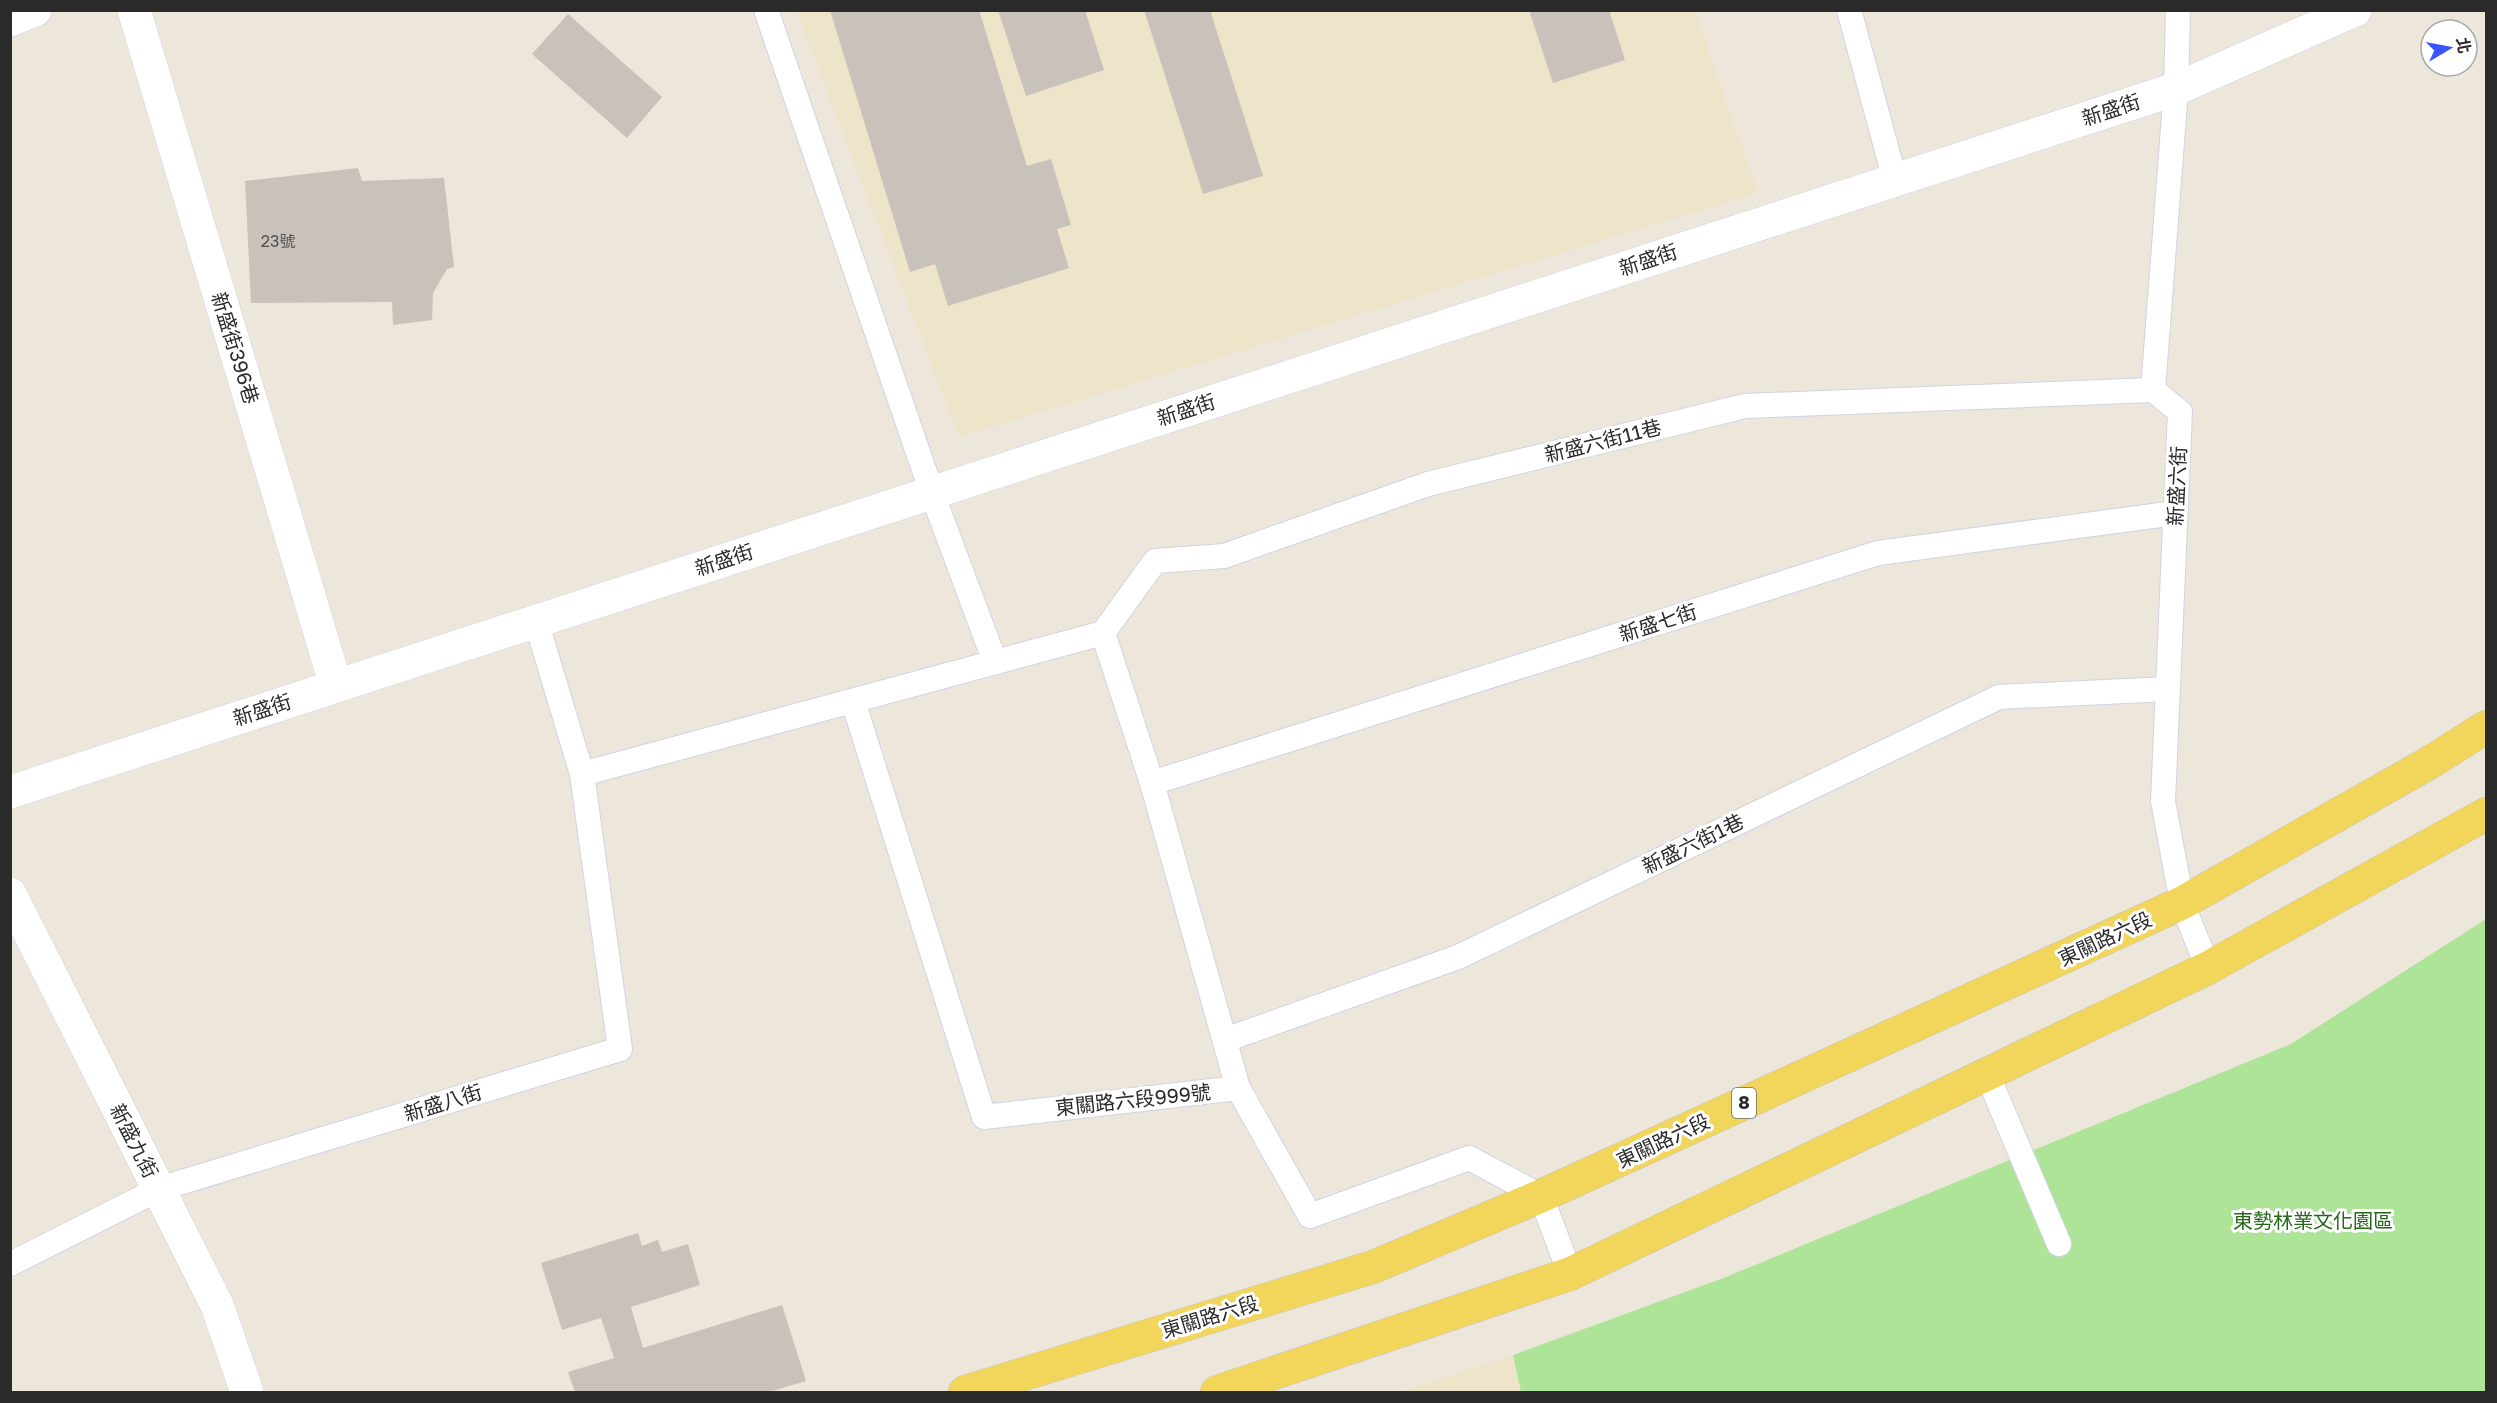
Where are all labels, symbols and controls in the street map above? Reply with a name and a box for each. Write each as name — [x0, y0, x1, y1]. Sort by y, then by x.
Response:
north arrow — [2419, 18, 2479, 78]
text: 北 — [2453, 36, 2475, 55]
street label: 新盛街 — [2078, 88, 2143, 130]
house number: 23號 — [261, 231, 295, 251]
street label: 新盛街 — [1615, 238, 1680, 280]
street label: 新盛街396巷 — [208, 289, 264, 407]
street label: 新盛街 — [1153, 388, 1218, 430]
street label: 新盛六街11巷 — [1542, 414, 1664, 466]
street label: 新盛六街 — [2162, 445, 2190, 527]
street label: 新盛街 — [691, 538, 756, 580]
street label: 新盛七街 — [1616, 598, 1699, 646]
street label: 新盛街 — [229, 688, 294, 730]
street label: 新盛六街1巷 — [1638, 808, 1747, 878]
street label: 東關路六段 — [2054, 906, 2155, 970]
street label: 新盛八街 — [401, 1079, 484, 1125]
street label: 東關路六段999號 — [1054, 1079, 1212, 1119]
road number: 8 — [1732, 1088, 1756, 1118]
street label: 新盛九街 — [106, 1099, 164, 1182]
street label: 東關路六段 — [1612, 1108, 1713, 1172]
park label: 東勢林業文化園區 — [2233, 1208, 2393, 1232]
street label: 東關路六段 — [1158, 1290, 1261, 1342]

